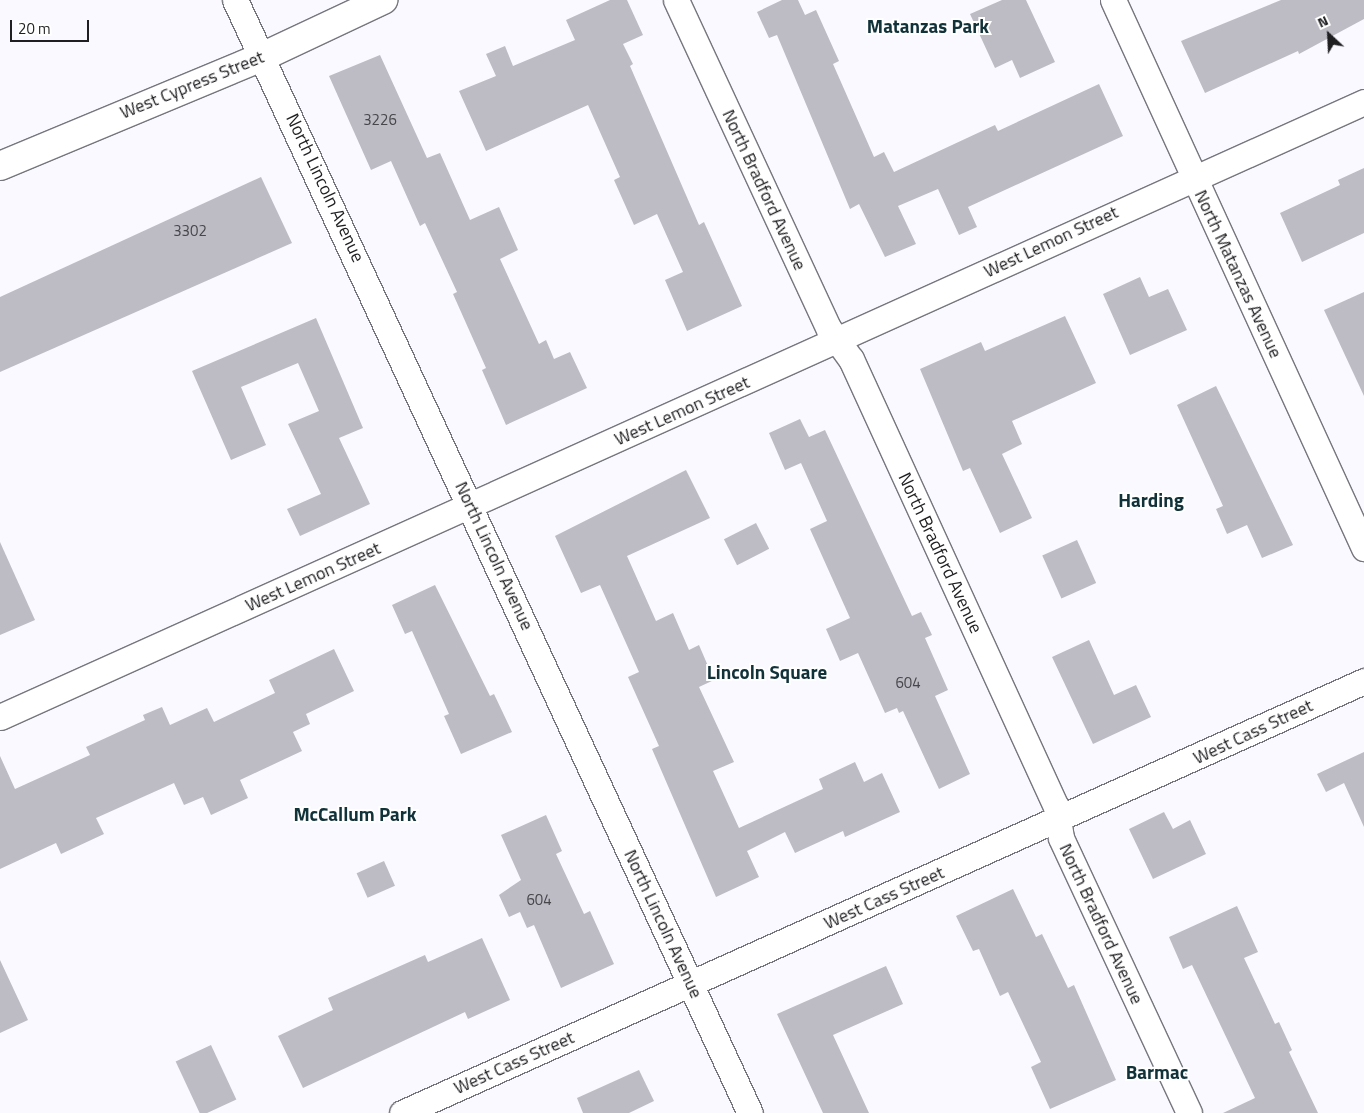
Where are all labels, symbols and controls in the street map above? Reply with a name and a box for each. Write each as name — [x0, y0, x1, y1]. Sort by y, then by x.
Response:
text: N — [1314, 9, 1331, 33]
scale bar — [12, 10, 91, 42]
north arrow — [1304, 10, 1354, 60]
district label: Matanzas Park — [867, 15, 989, 37]
text: 20 m — [18, 17, 51, 40]
street label: West Cypress Street — [117, 46, 267, 124]
street label: North Bradford Avenue — [717, 106, 811, 274]
street label: North Lincoln Avenue — [281, 110, 369, 266]
house number: 3226 — [363, 111, 397, 129]
street label: North Matanzas Avenue — [1190, 187, 1286, 361]
street label: West Lemon Street — [980, 201, 1122, 283]
house number: 3302 — [173, 222, 207, 240]
street label: West Lemon Street — [611, 372, 753, 450]
street label: North Bradford Avenue — [893, 469, 987, 637]
street label: North Lincoln Avenue — [450, 478, 538, 634]
district label: Harding — [1118, 489, 1184, 511]
street label: West Lemon Street — [242, 538, 384, 616]
district label: Lincoln Square — [707, 661, 827, 683]
house number: 604 — [895, 674, 921, 692]
street label: West Cass Street — [1190, 695, 1316, 769]
district label: McCallum Park — [293, 803, 417, 825]
street label: North Bradford Avenue — [1054, 840, 1148, 1008]
street label: North Lincoln Avenue — [619, 846, 707, 1002]
street label: West Cass Street — [821, 862, 947, 934]
house number: 604 — [526, 891, 552, 909]
street label: West Cass Street — [451, 1027, 577, 1099]
district label: Barmac — [1126, 1061, 1188, 1083]

